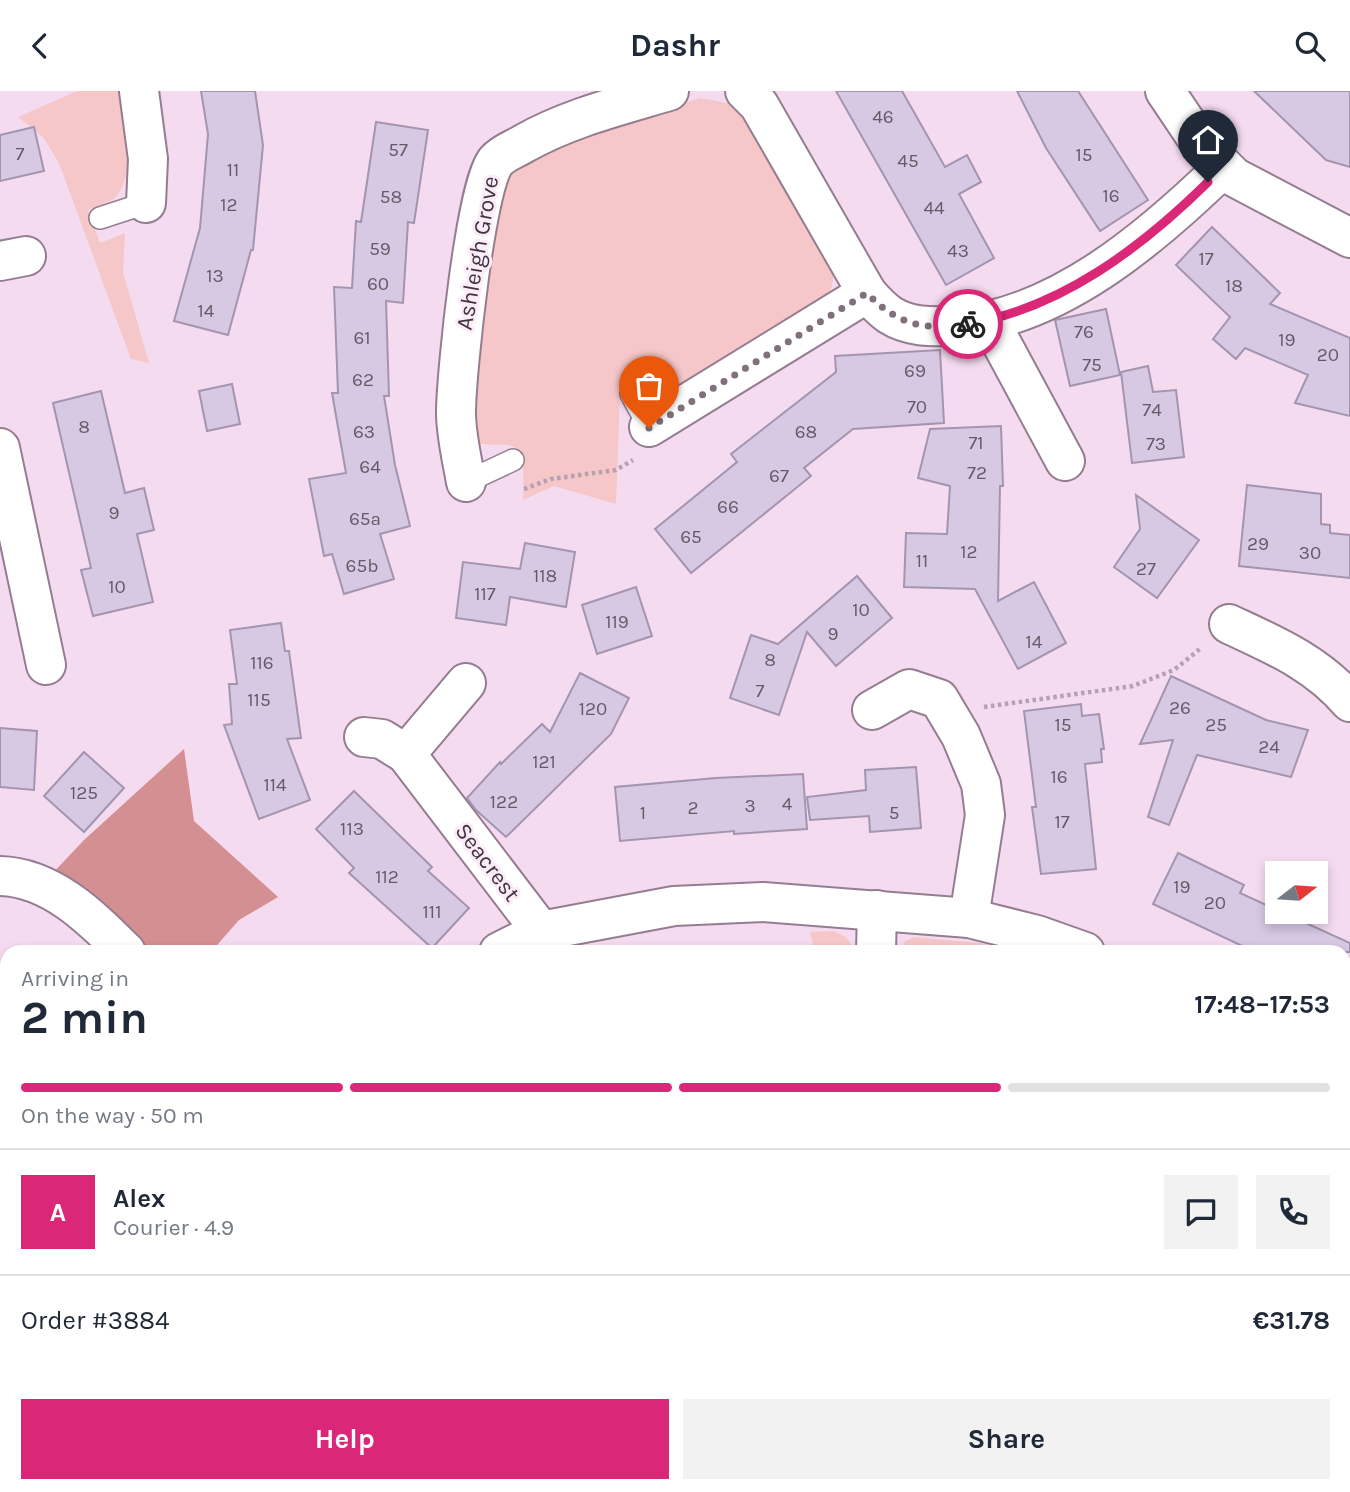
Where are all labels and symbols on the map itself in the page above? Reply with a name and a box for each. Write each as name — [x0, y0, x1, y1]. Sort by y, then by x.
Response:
house number: 46 — [872, 106, 894, 128]
pin — [1178, 110, 1238, 182]
house number: 57 — [388, 139, 408, 161]
house number: 7 — [16, 143, 25, 165]
house number: 15 — [1075, 144, 1093, 166]
house number: 45 — [897, 150, 919, 172]
house number: 11 — [227, 159, 239, 181]
street label: Ashleigh Grove — [451, 174, 504, 332]
house number: 16 — [1102, 185, 1120, 207]
house number: 58 — [380, 186, 402, 208]
house number: 12 — [220, 194, 238, 216]
house number: 44 — [923, 197, 945, 219]
house number: 59 — [369, 238, 391, 260]
house number: 43 — [947, 240, 969, 262]
house number: 17 — [1198, 248, 1214, 270]
house number: 13 — [206, 265, 224, 287]
house number: 60 — [367, 273, 389, 295]
house number: 18 — [1225, 275, 1243, 297]
courier — [933, 289, 1003, 359]
house number: 14 — [198, 300, 215, 322]
house number: 76 — [1074, 321, 1094, 343]
house number: 61 — [353, 327, 371, 349]
house number: 19 — [1278, 329, 1296, 351]
house number: 20 — [1317, 344, 1339, 366]
house number: 75 — [1082, 354, 1102, 376]
pin — [619, 356, 679, 428]
house number: 69 — [904, 360, 926, 382]
house number: 62 — [352, 369, 374, 391]
house number: 70 — [907, 396, 927, 418]
house number: 74 — [1142, 399, 1162, 421]
house number: 8 — [78, 416, 90, 438]
house number: 63 — [353, 421, 375, 443]
house number: 68 — [795, 421, 817, 443]
house number: 71 — [968, 432, 984, 454]
house number: 73 — [1146, 433, 1166, 455]
house number: 64 — [359, 456, 381, 478]
house number: 72 — [967, 462, 987, 484]
house number: 67 — [769, 465, 789, 487]
house number: 66 — [717, 496, 739, 518]
house number: 9 — [108, 502, 120, 524]
house number: 65a — [349, 508, 381, 530]
house number: 65 — [680, 526, 702, 548]
house number: 29 — [1247, 533, 1269, 555]
house number: 12 — [960, 541, 978, 563]
house number: 30 — [1299, 542, 1321, 564]
house number: 11 — [916, 550, 928, 572]
house number: 65b — [346, 555, 378, 577]
house number: 27 — [1136, 558, 1156, 580]
house number: 118 — [533, 565, 557, 587]
house number: 10 — [108, 576, 126, 598]
house number: 117 — [474, 583, 496, 605]
house number: 10 — [852, 599, 870, 621]
house number: 119 — [605, 611, 629, 633]
house number: 9 — [827, 623, 839, 645]
house number: 14 — [1026, 631, 1043, 653]
house number: 8 — [764, 649, 776, 671]
house number: 116 — [250, 652, 274, 674]
house number: 7 — [756, 680, 765, 702]
house number: 115 — [247, 689, 271, 711]
house number: 26 — [1169, 697, 1191, 719]
house number: 120 — [579, 698, 607, 720]
house number: 15 — [1054, 714, 1072, 736]
house number: 25 — [1205, 714, 1227, 736]
house number: 24 — [1258, 736, 1280, 758]
house number: 121 — [532, 751, 556, 773]
house number: 16 — [1050, 766, 1068, 788]
house number: 114 — [263, 774, 287, 796]
house number: 125 — [70, 782, 98, 804]
house number: 122 — [490, 791, 518, 813]
house number: 4 — [782, 793, 793, 815]
house number: 3 — [744, 795, 756, 817]
house number: 2 — [687, 797, 699, 819]
house number: 1 — [640, 802, 646, 824]
house number: 5 — [889, 802, 899, 824]
house number: 17 — [1054, 811, 1070, 833]
house number: 113 — [340, 818, 364, 840]
street label: Seacrest — [449, 818, 526, 907]
north arrow — [1265, 861, 1328, 924]
house number: 112 — [375, 866, 399, 888]
house number: 19 — [1173, 876, 1191, 898]
house number: 20 — [1204, 892, 1226, 914]
house number: 111 — [423, 901, 441, 923]

